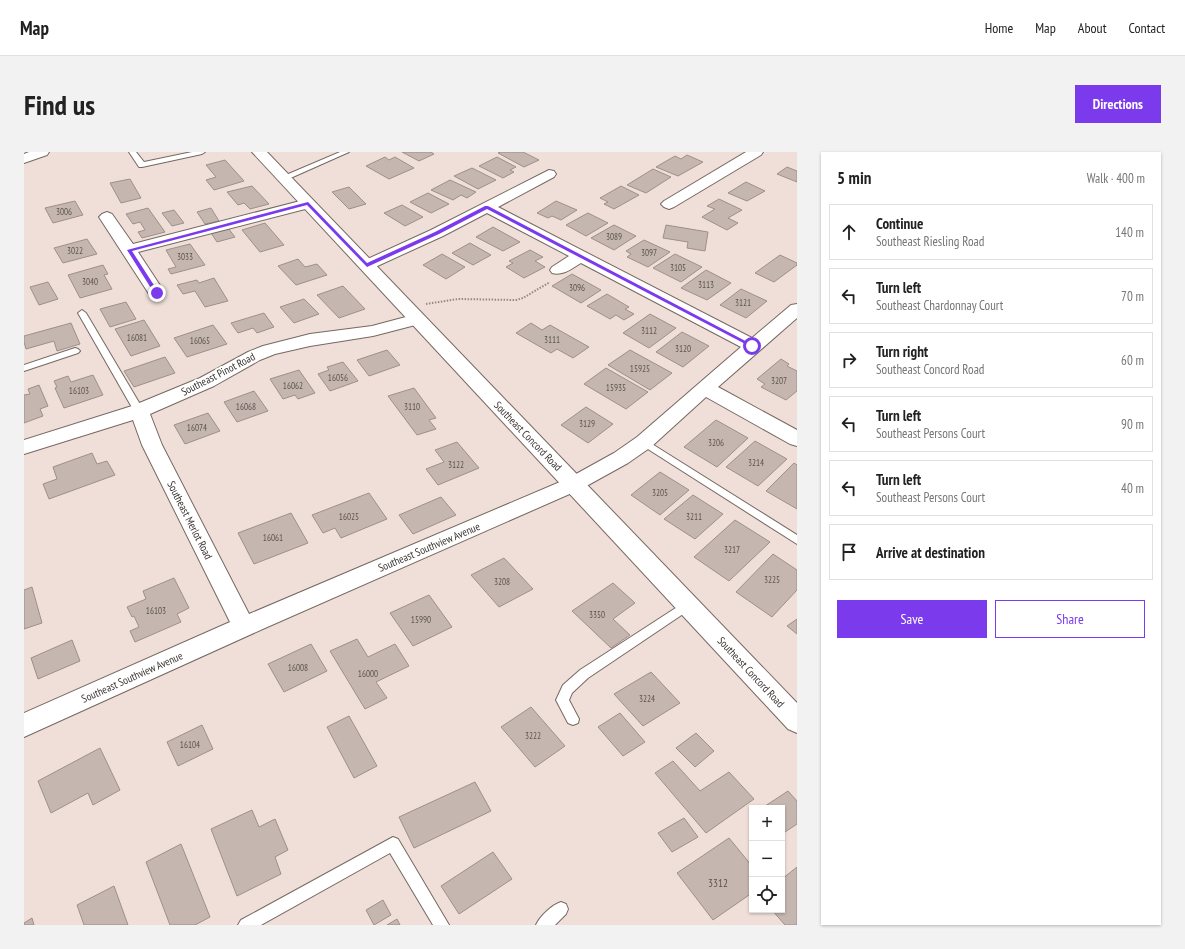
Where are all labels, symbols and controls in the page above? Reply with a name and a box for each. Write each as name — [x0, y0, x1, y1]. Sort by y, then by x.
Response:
text: Map — [20, 16, 49, 40]
text: Home — [985, 19, 1013, 37]
text: Map — [1035, 19, 1056, 37]
text: About — [1078, 19, 1107, 37]
text: Contact — [1129, 19, 1165, 37]
button: Directions — [1075, 85, 1161, 123]
text: Find us — [24, 86, 95, 123]
text: 5 min — [837, 167, 871, 189]
text: Walk · 400 m — [1087, 170, 1145, 187]
house number: 3006 — [56, 206, 72, 217]
text: Continue — [876, 214, 923, 233]
icon: ahead — [838, 221, 860, 243]
text: 140 m — [1115, 224, 1144, 241]
house number: 3089 — [606, 231, 622, 242]
text: Southeast Riesling Road — [876, 233, 984, 250]
house number: 3022 — [67, 245, 83, 256]
house number: 3097 — [641, 247, 657, 258]
house number: 3033 — [177, 251, 193, 262]
house number: 3105 — [670, 262, 686, 273]
house number: 3040 — [82, 276, 98, 287]
text: Turn left — [876, 278, 921, 297]
house number: 3113 — [698, 279, 714, 290]
house number: 3096 — [569, 282, 585, 293]
route end — [148, 284, 166, 302]
icon: left — [838, 285, 860, 307]
text: 70 m — [1121, 288, 1144, 305]
house number: 3121 — [735, 297, 751, 308]
text: Southeast Chardonnay Court — [876, 297, 1003, 314]
house number: 3112 — [641, 325, 657, 336]
house number: 16081 — [127, 332, 147, 343]
house number: 3111 — [544, 334, 560, 345]
house number: 16065 — [190, 335, 210, 346]
route start — [743, 337, 761, 355]
text: Turn right — [876, 342, 928, 361]
house number: 3120 — [675, 343, 691, 354]
street label: Southeast Pinot Road — [179, 349, 258, 399]
icon: right — [838, 349, 860, 371]
text: 60 m — [1121, 352, 1144, 369]
text: Southeast Concord Road — [876, 361, 984, 378]
house number: 15925 — [630, 363, 650, 374]
house number: 16056 — [328, 372, 348, 383]
house number: 3207 — [771, 375, 787, 386]
house number: 16062 — [283, 380, 303, 391]
house number: 15935 — [606, 382, 626, 393]
house number: 16103 — [69, 385, 89, 396]
street label: Southeast Concord Road — [491, 398, 565, 474]
house number: 16068 — [236, 401, 256, 412]
house number: 3110 — [404, 401, 420, 412]
text: Turn left — [876, 406, 921, 425]
icon: left — [838, 413, 860, 435]
text: 90 m — [1121, 416, 1144, 433]
house number: 3129 — [579, 418, 595, 429]
house number: 16074 — [187, 422, 207, 433]
text: Southeast Persons Court — [876, 425, 985, 442]
house number: 3206 — [708, 437, 724, 448]
house number: 3214 — [748, 457, 764, 468]
house number: 3122 — [448, 459, 464, 470]
text: Turn left — [876, 470, 921, 489]
icon: left — [838, 477, 860, 499]
street label: Southeast Merlot Road — [164, 478, 216, 562]
text: 40 m — [1121, 480, 1144, 497]
house number: 3205 — [652, 487, 668, 498]
text: Southeast Persons Court — [876, 489, 985, 506]
house number: 16025 — [339, 511, 359, 522]
house number: 3211 — [686, 511, 702, 522]
street label: Southeast Southview Avenue — [376, 519, 483, 575]
house number: 16061 — [263, 532, 283, 543]
icon: arrive — [838, 541, 860, 563]
text: Arrive at destination — [876, 543, 985, 562]
house number: 3217 — [724, 544, 740, 555]
house number: 3225 — [764, 574, 780, 585]
house number: 3208 — [494, 576, 510, 587]
button: Save — [837, 600, 987, 638]
button: Share — [995, 600, 1145, 638]
house number: 16103 — [146, 605, 166, 616]
house number: 3350 — [589, 609, 605, 620]
house number: 15990 — [411, 614, 431, 625]
street label: Southeast Concord Road — [715, 634, 788, 711]
street label: Southeast Southview Avenue — [79, 648, 185, 706]
house number: 16008 — [288, 662, 308, 673]
house number: 16000 — [358, 668, 378, 679]
house number: 3224 — [639, 693, 655, 704]
house number: 3222 — [525, 730, 541, 741]
house number: 16104 — [180, 739, 200, 750]
map controls — [749, 805, 785, 913]
button: + — [749, 805, 785, 841]
button: − — [749, 841, 785, 877]
house number: 3312 — [708, 876, 728, 890]
button: locate — [749, 877, 785, 913]

